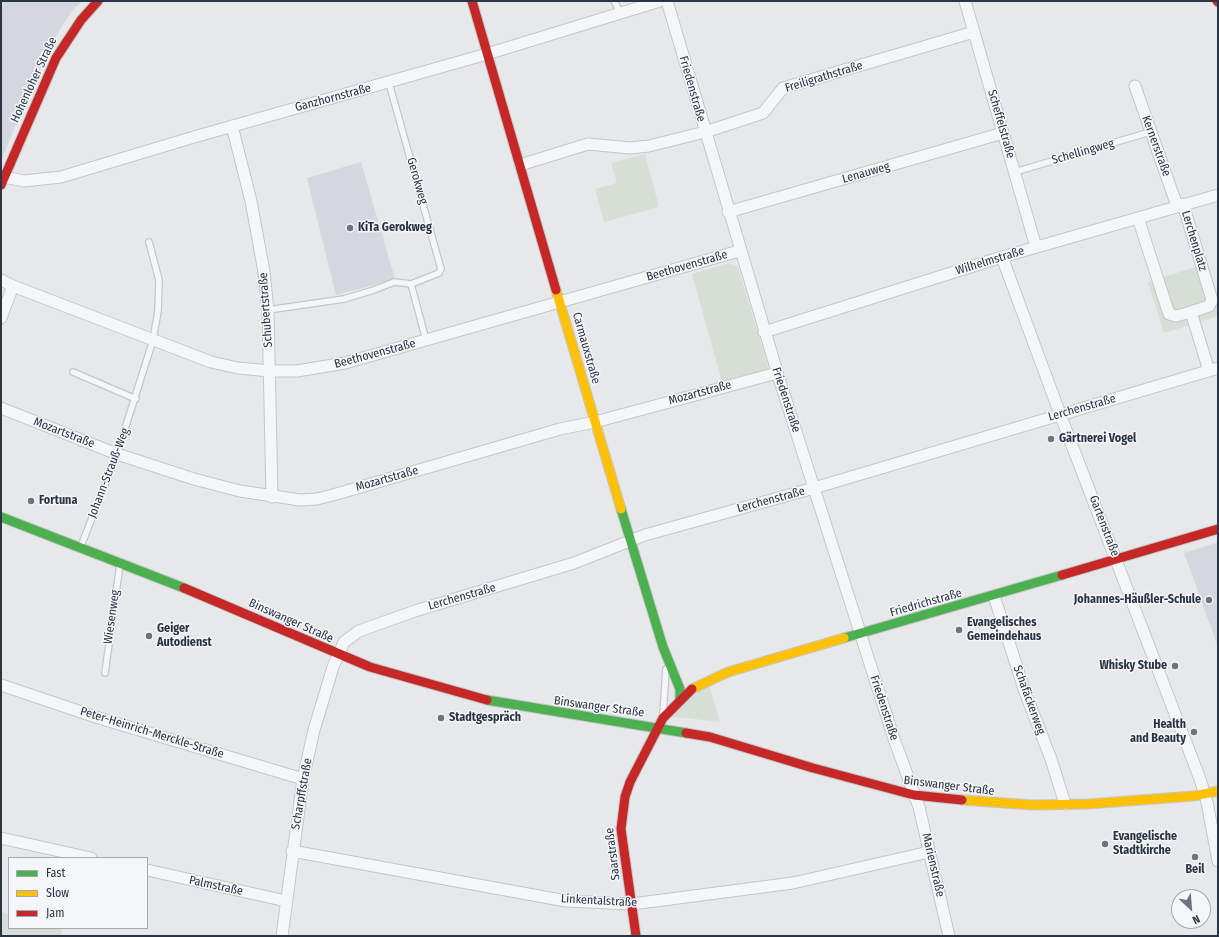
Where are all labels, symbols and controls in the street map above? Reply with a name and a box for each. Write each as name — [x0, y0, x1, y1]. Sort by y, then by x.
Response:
street label: Hohenloher Straße — [8, 35, 60, 125]
street label: Friedenstraße — [676, 54, 708, 124]
street label: Freiligrathstraße — [783, 58, 865, 96]
street label: Ganzhornstraße — [293, 81, 373, 115]
street label: Scheffelstraße — [984, 88, 1018, 160]
street label: Kernerstraße — [1138, 114, 1174, 178]
street label: Schellingweg — [1050, 136, 1116, 168]
street label: Gerokweg — [403, 156, 431, 206]
street label: Lenauweg — [841, 159, 891, 187]
street label: Lerchenplatz — [1178, 209, 1210, 273]
place label: KiTa Gerokweg — [358, 221, 432, 235]
marker: KiTa Gerokweg — [345, 223, 355, 233]
street label: Wilhelmstraße — [954, 244, 1026, 278]
street label: Beethovenstraße — [645, 248, 729, 284]
street label: Schubertstraße — [256, 272, 276, 348]
street label: Carmauxstraße — [569, 311, 603, 385]
street label: Beethovenstraße — [333, 336, 417, 372]
street label: Friedenstraße — [769, 366, 803, 434]
street label: Mozartstraße — [667, 378, 733, 408]
street label: Lerchenstraße — [1047, 391, 1117, 425]
street label: Mozartstraße — [31, 415, 97, 451]
street label: Johann-Strauß-Weg — [85, 426, 133, 520]
place label: Gärtnerei Vogel — [1059, 432, 1136, 446]
marker: Gärtnerei Vogel — [1046, 434, 1056, 444]
street label: Mozartstraße — [354, 463, 420, 495]
street label: Lerchenstraße — [736, 484, 806, 516]
place label: Fortuna — [39, 494, 77, 508]
street label: Gartenstraße — [1086, 494, 1122, 558]
marker: Fortuna — [26, 496, 36, 506]
street label: Lerchenstraße — [427, 580, 497, 614]
street label: Friedrichstraße — [888, 586, 964, 620]
street label: Wiesenweg — [101, 589, 123, 645]
place label: Johannes-Häußler-Schule — [1074, 593, 1201, 607]
marker: Johannes-Häußler-Schule — [1204, 595, 1214, 605]
street label: Binswanger Straße — [246, 596, 336, 646]
place label: Evangelisches Gemeindehaus — [967, 616, 1041, 644]
place label: Geiger Autodienst — [157, 622, 212, 650]
marker: Evangelisches Gemeindehaus — [954, 625, 964, 635]
marker: Geiger Autodienst — [144, 631, 154, 641]
place label: Whisky Stube — [1099, 659, 1167, 673]
marker: Whisky Stube — [1170, 661, 1180, 671]
street label: Schafäckerweg — [1010, 663, 1048, 737]
street label: Friedenstraße — [867, 674, 901, 742]
street label: Binswanger Straße — [553, 694, 645, 720]
street label: Peter-Heinrich-Merckle-Straße — [78, 704, 226, 762]
place label: Stadtgespräch — [449, 711, 521, 725]
marker: Stadtgespräch — [436, 713, 446, 723]
place label: Health and Beauty — [1130, 718, 1186, 746]
marker: Health and Beauty — [1189, 727, 1199, 737]
street label: Scharpffstraße — [289, 757, 315, 831]
street label: Binswanger Straße — [903, 773, 995, 799]
street label: Saarstraße — [603, 827, 623, 881]
place label: Evangelische Stadtkirche — [1113, 830, 1177, 858]
street label: Marienstraße — [919, 832, 947, 898]
marker: Evangelische Stadtkirche — [1100, 839, 1110, 849]
marker: Beil — [1190, 852, 1200, 862]
legend — [8, 857, 148, 929]
place label: Beil — [1185, 863, 1205, 877]
text: Fast — [46, 866, 65, 880]
street label: Palmstraße — [188, 873, 244, 899]
text: Slow — [46, 886, 69, 900]
north arrow — [1171, 889, 1211, 929]
street label: Linkentalstraße — [561, 892, 637, 910]
text: Jam — [46, 906, 64, 920]
text: N — [1190, 912, 1202, 927]

